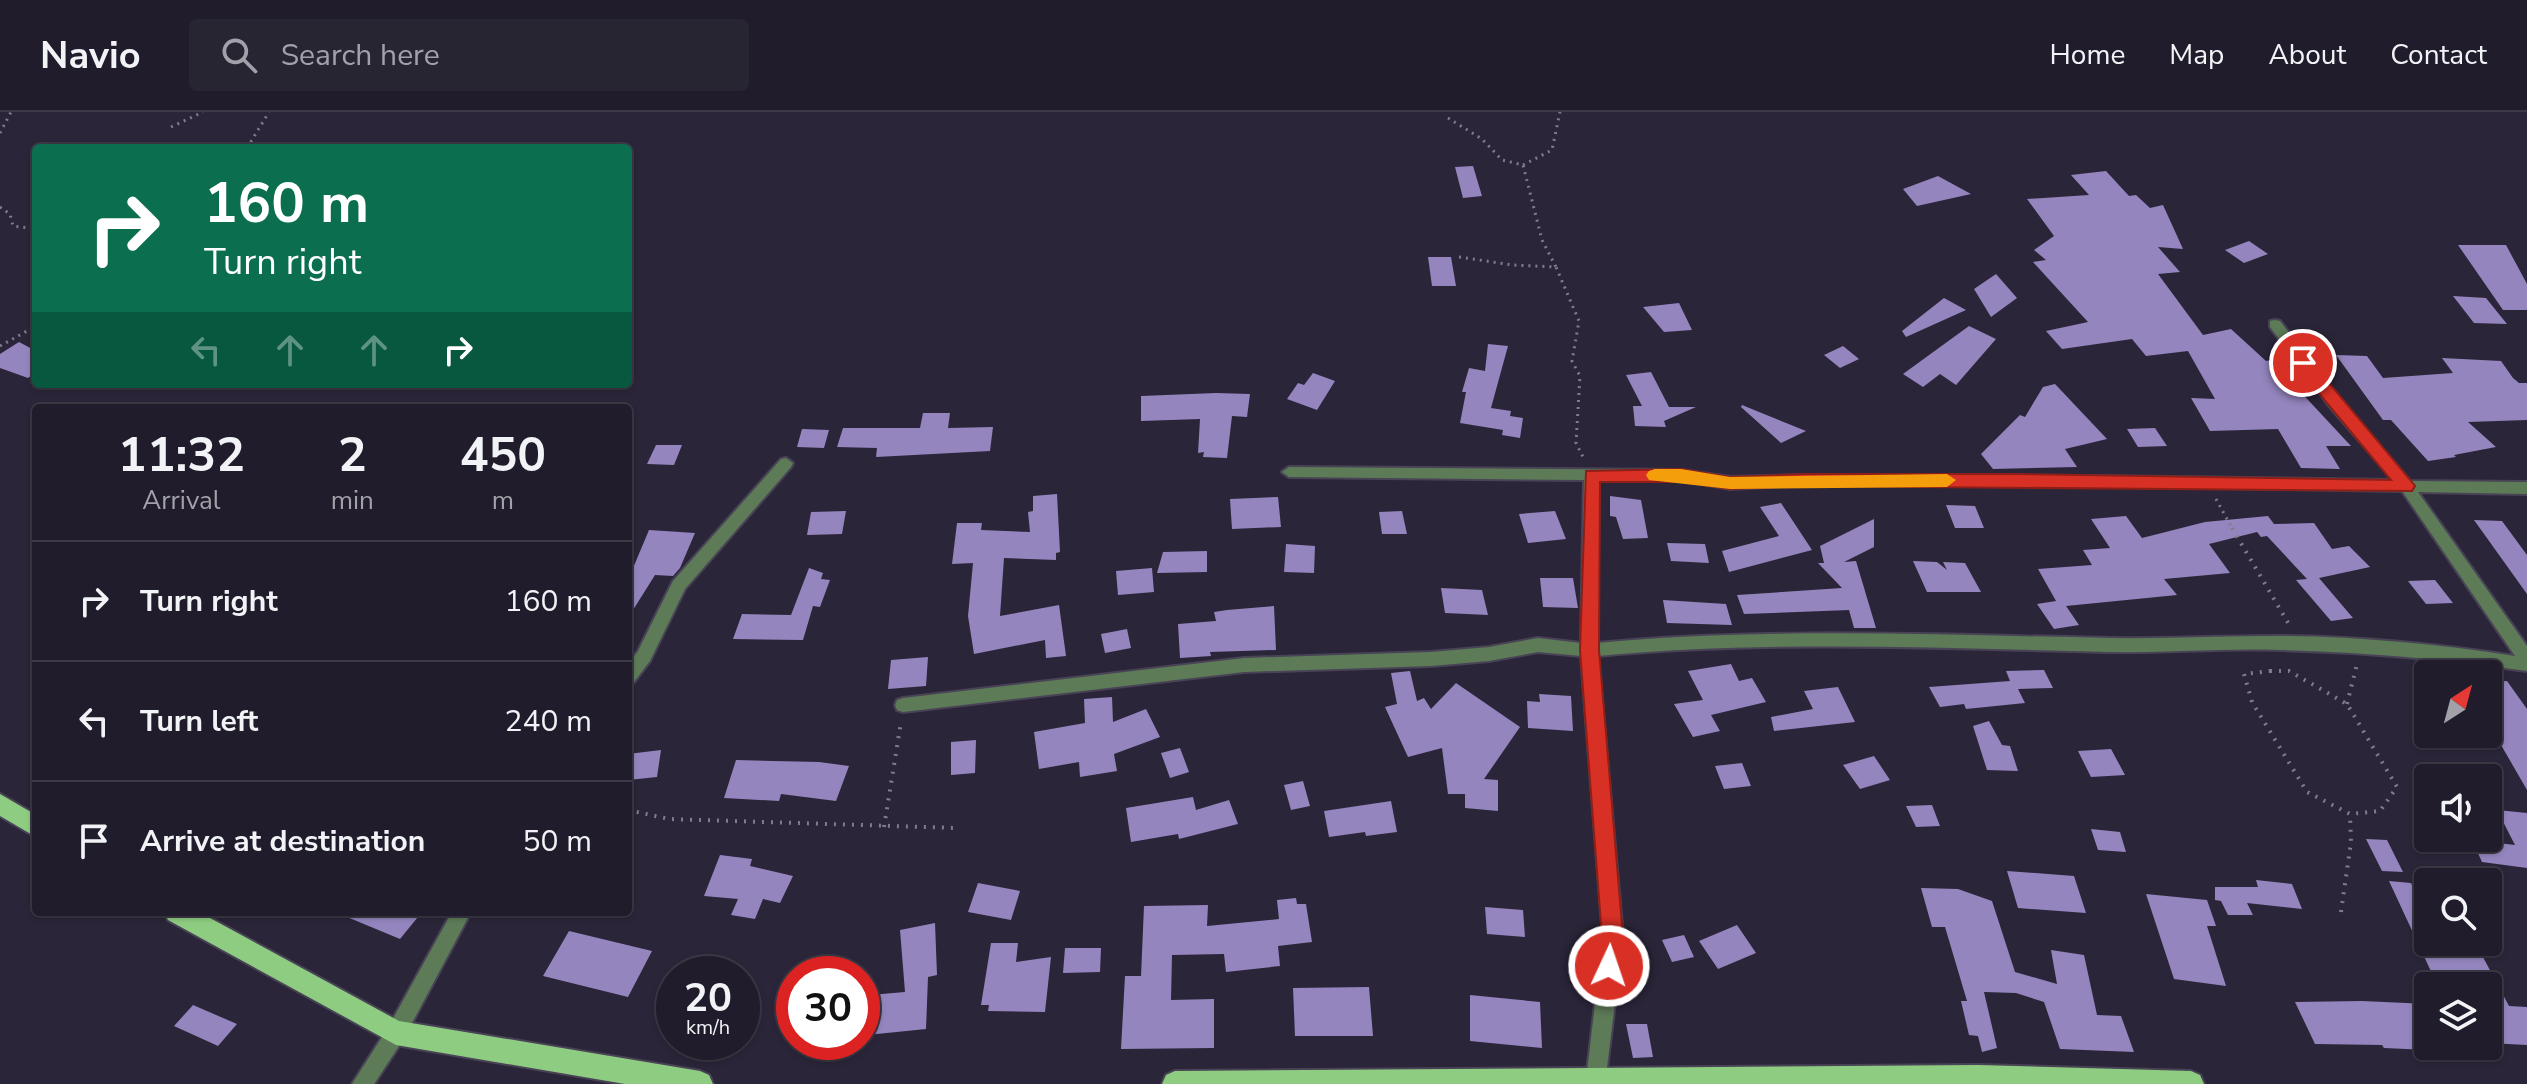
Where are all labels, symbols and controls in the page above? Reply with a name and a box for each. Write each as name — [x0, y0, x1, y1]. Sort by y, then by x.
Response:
search box — [189, 19, 749, 91]
text: Navio — [40, 30, 141, 81]
icon: search — [217, 33, 261, 77]
text: Search here — [281, 35, 440, 76]
text: Home — [2050, 36, 2125, 74]
text: Map — [2169, 36, 2224, 74]
text: About — [2268, 36, 2346, 74]
text: Contact — [2390, 36, 2487, 74]
text: 160 m — [204, 165, 369, 242]
icon: right — [72, 176, 176, 280]
text: Turn right — [204, 238, 361, 287]
icon: left — [184, 328, 228, 372]
icon: ahead — [268, 328, 312, 372]
icon: ahead — [352, 328, 396, 372]
icon: right — [436, 328, 480, 372]
pin — [2269, 329, 2337, 397]
icon: arrive — [2281, 341, 2325, 385]
text: 11:32 — [118, 422, 245, 488]
text: 2 — [338, 422, 367, 488]
text: 450 — [460, 422, 546, 488]
text: Arrival — [142, 483, 221, 518]
text: min — [331, 483, 374, 518]
text: m — [492, 483, 514, 518]
icon: right — [72, 579, 116, 623]
text: Turn right — [140, 581, 278, 622]
text: 160 m — [505, 581, 592, 622]
north arrow — [2414, 660, 2502, 748]
map controls — [2414, 660, 2502, 1060]
icon: left — [72, 699, 116, 743]
text: Turn left — [140, 701, 258, 742]
text: 240 m — [505, 701, 592, 742]
button: sound — [2414, 764, 2502, 852]
icon: arrive — [72, 819, 116, 863]
text: Arrive at destination — [140, 821, 425, 862]
text: 50 m — [523, 821, 592, 862]
button: search — [2414, 868, 2502, 956]
position arrow — [1567, 924, 1651, 1008]
speed limit sign: 30 — [776, 956, 880, 1060]
text: 20 — [684, 971, 732, 1025]
button: layers — [2414, 972, 2502, 1060]
text: km/h — [686, 1014, 730, 1041]

